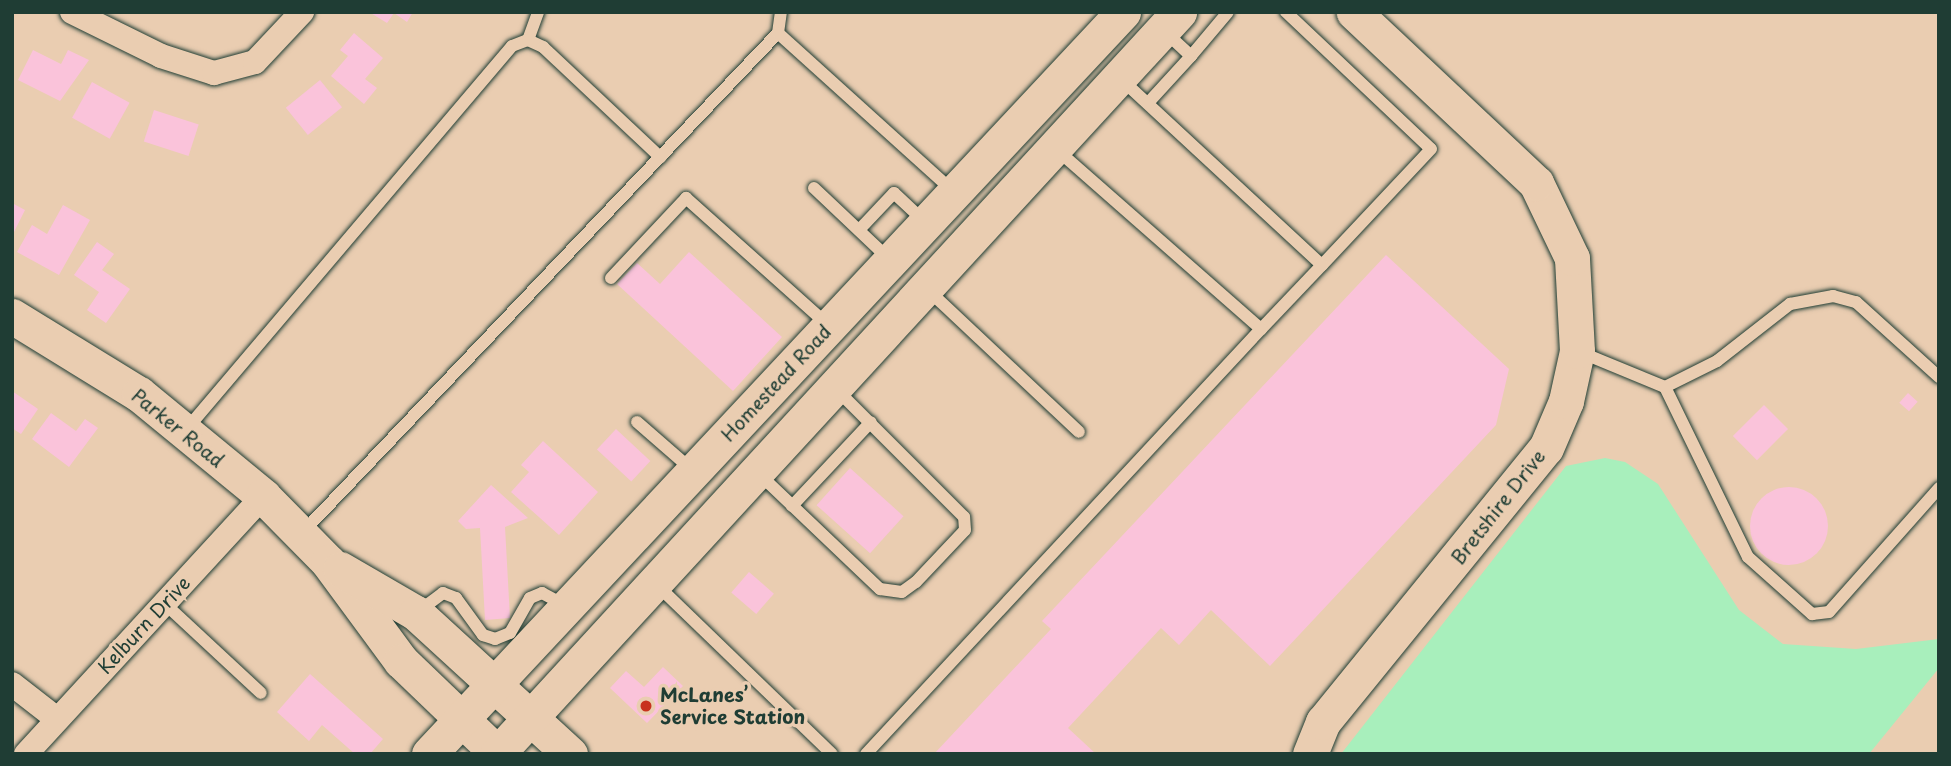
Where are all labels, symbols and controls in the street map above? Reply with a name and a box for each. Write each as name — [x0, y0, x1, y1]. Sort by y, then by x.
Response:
street label: Homestead Road — [716, 319, 836, 447]
street label: Parker Road — [127, 384, 229, 472]
street label: Bretshire Drive — [1446, 445, 1550, 569]
street label: Kelburn Drive — [93, 572, 195, 678]
place label: McLanes’ Service Station — [660, 684, 806, 728]
marker: McLanes’ Service Station — [638, 698, 654, 714]

